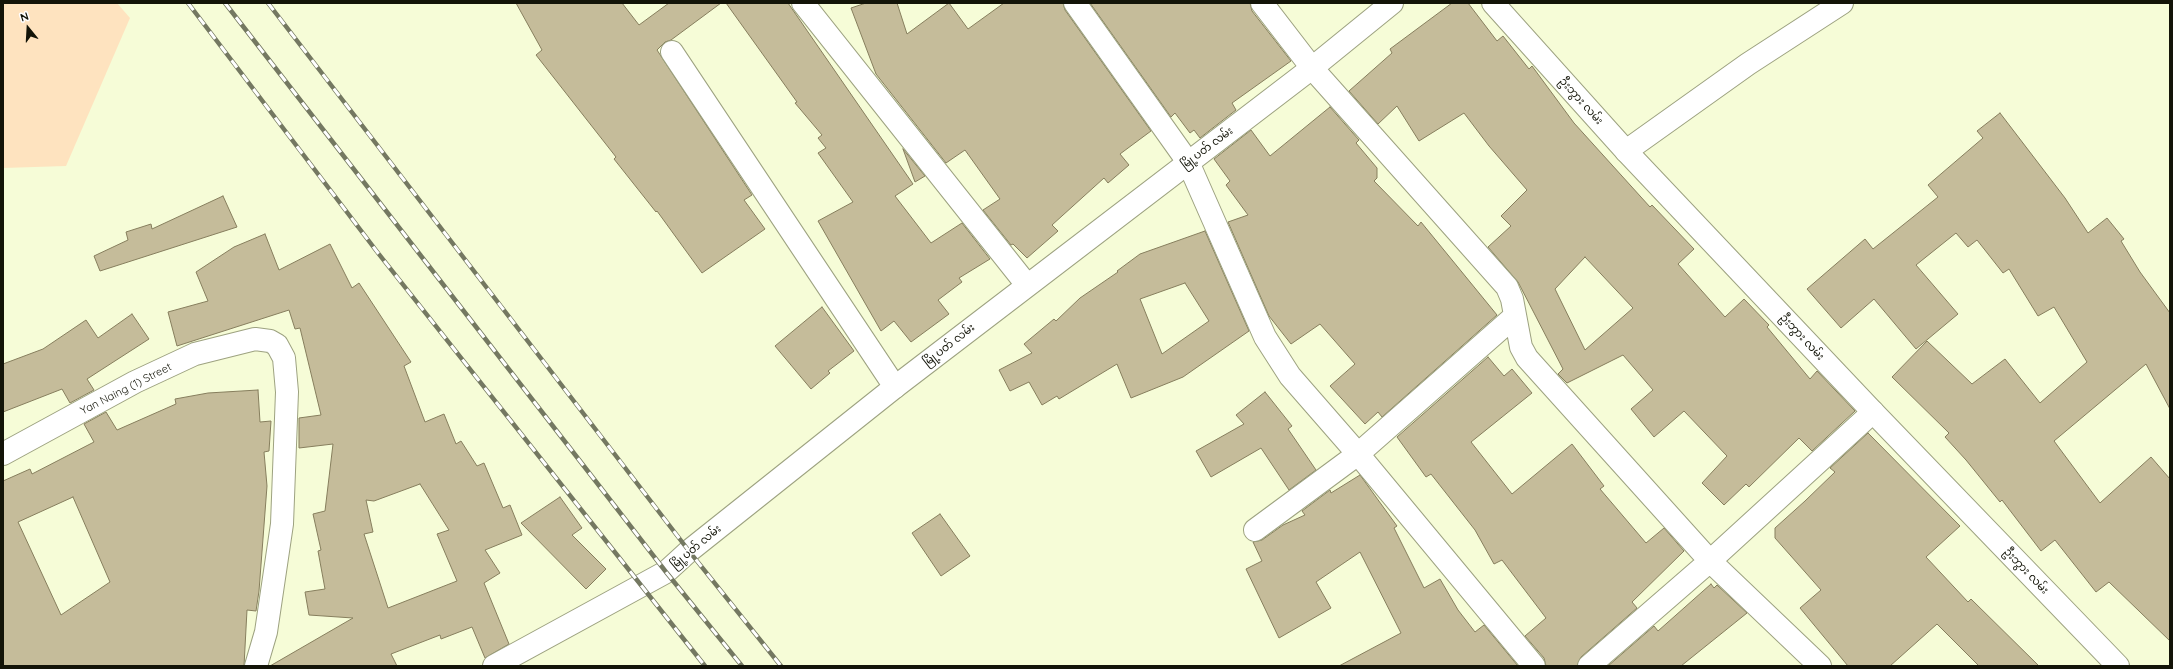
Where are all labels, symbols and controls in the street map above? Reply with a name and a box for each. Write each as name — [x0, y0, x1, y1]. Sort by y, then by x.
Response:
north arrow — [8, 8, 48, 48]
text: N — [18, 9, 30, 24]
street label: ဦးဘွား လမ်း — [1556, 75, 1606, 127]
street label: မြို့ပတ် လမ်း — [1178, 124, 1236, 172]
street label: ဦးဘွား လမ်း — [1777, 311, 1827, 363]
street label: မြို့ပတ် လမ်း — [921, 321, 977, 369]
street label: Yan Naing (1) Street — [78, 360, 174, 418]
street label: မြို့ပတ် လမ်း — [668, 522, 724, 572]
street label: ဦးဘွား လမ်း — [2001, 545, 2051, 597]

